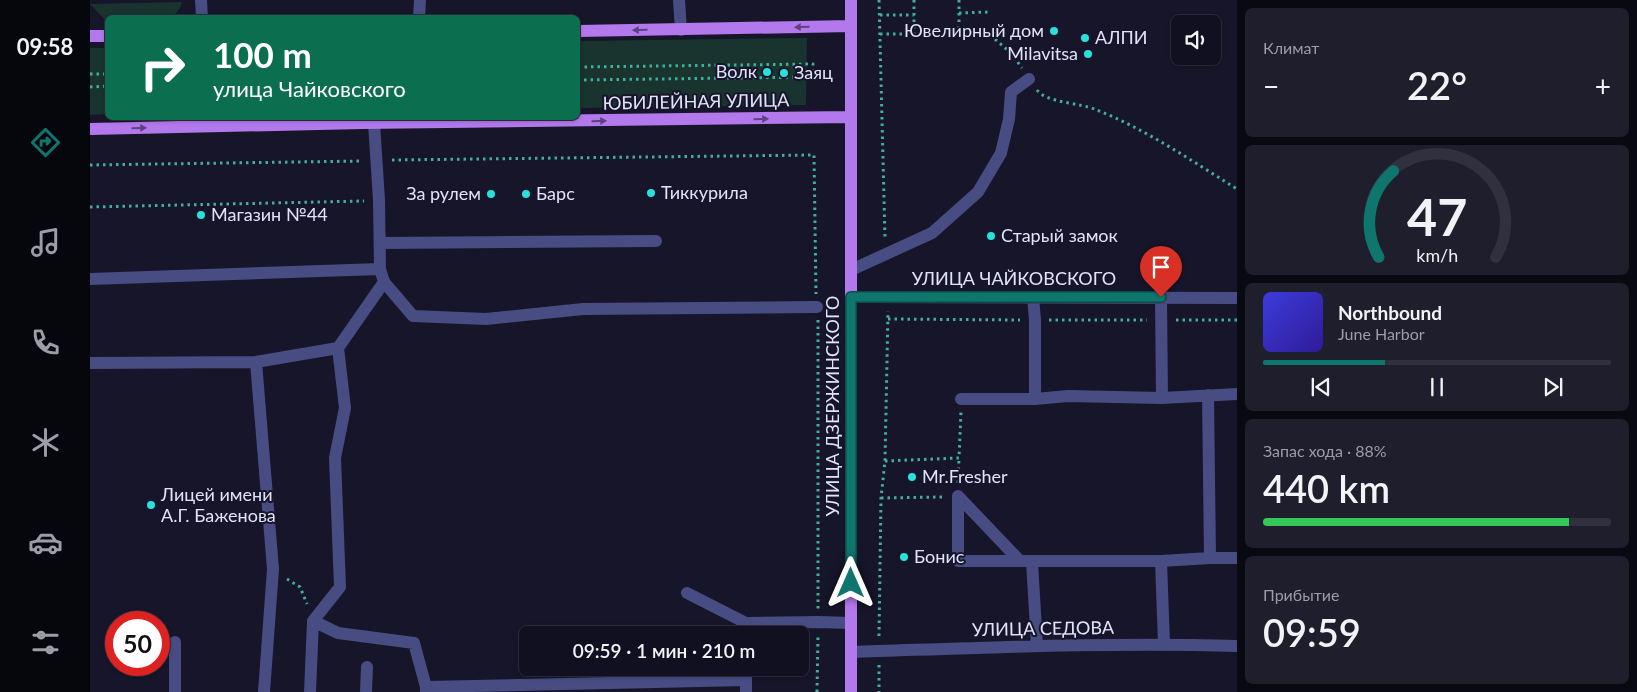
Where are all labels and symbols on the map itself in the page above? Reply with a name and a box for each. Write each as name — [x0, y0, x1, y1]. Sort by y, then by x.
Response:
place label: Ювелирный дом — [904, 19, 1044, 41]
one-way arrow — [794, 23, 810, 31]
marker: Ювелирный дом — [1048, 25, 1060, 37]
one-way arrow — [632, 26, 648, 34]
place label: АЛПИ — [1095, 26, 1147, 48]
marker: АЛПИ — [1079, 32, 1091, 44]
place label: Milavitsa — [1007, 42, 1078, 64]
marker: Milavitsa — [1082, 48, 1094, 60]
place label: Волк — [716, 60, 758, 82]
place label: Заяц — [794, 61, 833, 83]
marker: Волк — [761, 66, 773, 78]
marker: Заяц — [778, 67, 790, 79]
street label: ЮБИЛЕЙНАЯ УЛИЦА — [603, 88, 790, 114]
one-way arrow — [753, 115, 769, 123]
one-way arrow — [591, 116, 607, 124]
one-way arrow — [131, 123, 147, 131]
place label: Тиккурила — [661, 181, 748, 203]
place label: За рулем — [406, 182, 481, 204]
place label: Барс — [536, 182, 575, 204]
marker: Тиккурила — [645, 187, 657, 199]
marker: За рулем — [485, 188, 497, 200]
marker: Барс — [520, 188, 532, 200]
place label: Магазин №44 — [211, 203, 328, 225]
marker: Магазин №44 — [195, 209, 207, 221]
place label: Старый замок — [1001, 224, 1119, 246]
marker: Старый замок — [985, 230, 997, 242]
pin — [1140, 246, 1182, 297]
street label: УЛИЦА ЧАЙКОВСКОГО — [912, 267, 1116, 289]
street label: УЛИЦА ДЗЕРЖИНСКОГО — [821, 296, 843, 516]
place label: Mr.Fresher — [922, 465, 1008, 487]
marker: Mr.Fresher — [906, 471, 918, 483]
place label: Лицей имени А.Г. Баженова — [160, 483, 276, 526]
marker: Лицей имени А.Г. Баженова — [145, 499, 157, 511]
place label: Бонис — [914, 545, 965, 567]
marker: Бонис — [898, 551, 910, 563]
position arrow — [824, 556, 876, 608]
speed limit sign: 50 — [105, 611, 170, 676]
street label: УЛИЦА СЕДОВА — [972, 616, 1115, 640]

